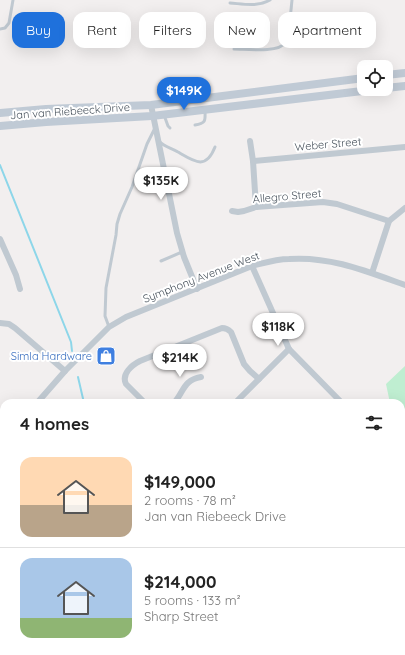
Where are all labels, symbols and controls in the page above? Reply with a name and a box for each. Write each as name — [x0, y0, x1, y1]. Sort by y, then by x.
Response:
chip: Buy — [12, 12, 65, 48]
chip: Rent — [73, 12, 131, 48]
chip: Filters — [139, 12, 206, 48]
chip: New — [214, 12, 270, 48]
chip: Apartment — [278, 12, 376, 48]
map controls — [357, 60, 393, 96]
button: locate — [357, 60, 393, 96]
pin: $149K — [156, 77, 212, 111]
text: $149K — [166, 82, 202, 98]
street label: Jan van Riebeeck Drive — [10, 100, 130, 122]
street label: Weber Street — [294, 134, 362, 154]
pin: $135K — [133, 167, 189, 201]
text: $135K — [143, 172, 179, 188]
street label: Allegro Street — [252, 186, 322, 206]
street label: Symphony Avenue West — [141, 248, 262, 306]
pin: $118K — [250, 313, 306, 347]
text: $118K — [261, 318, 295, 334]
pin: $214K — [152, 344, 208, 378]
shop icon: Simla Hardware — [95, 345, 117, 367]
place label: Simla Hardware — [11, 349, 92, 363]
text: $214K — [162, 349, 198, 365]
icon: filters — [363, 412, 385, 434]
text: 4 homes — [20, 413, 89, 434]
text: $149,000 — [144, 471, 216, 492]
icon: home — [52, 473, 100, 521]
text: 2 rooms · 78 m² — [144, 492, 236, 508]
text: Jan van Riebeeck Drive — [144, 508, 286, 524]
text: $214,000 — [144, 571, 216, 592]
icon: home — [52, 574, 100, 622]
text: 5 rooms · 133 m² — [144, 592, 241, 608]
text: Sharp Street — [144, 608, 219, 624]

